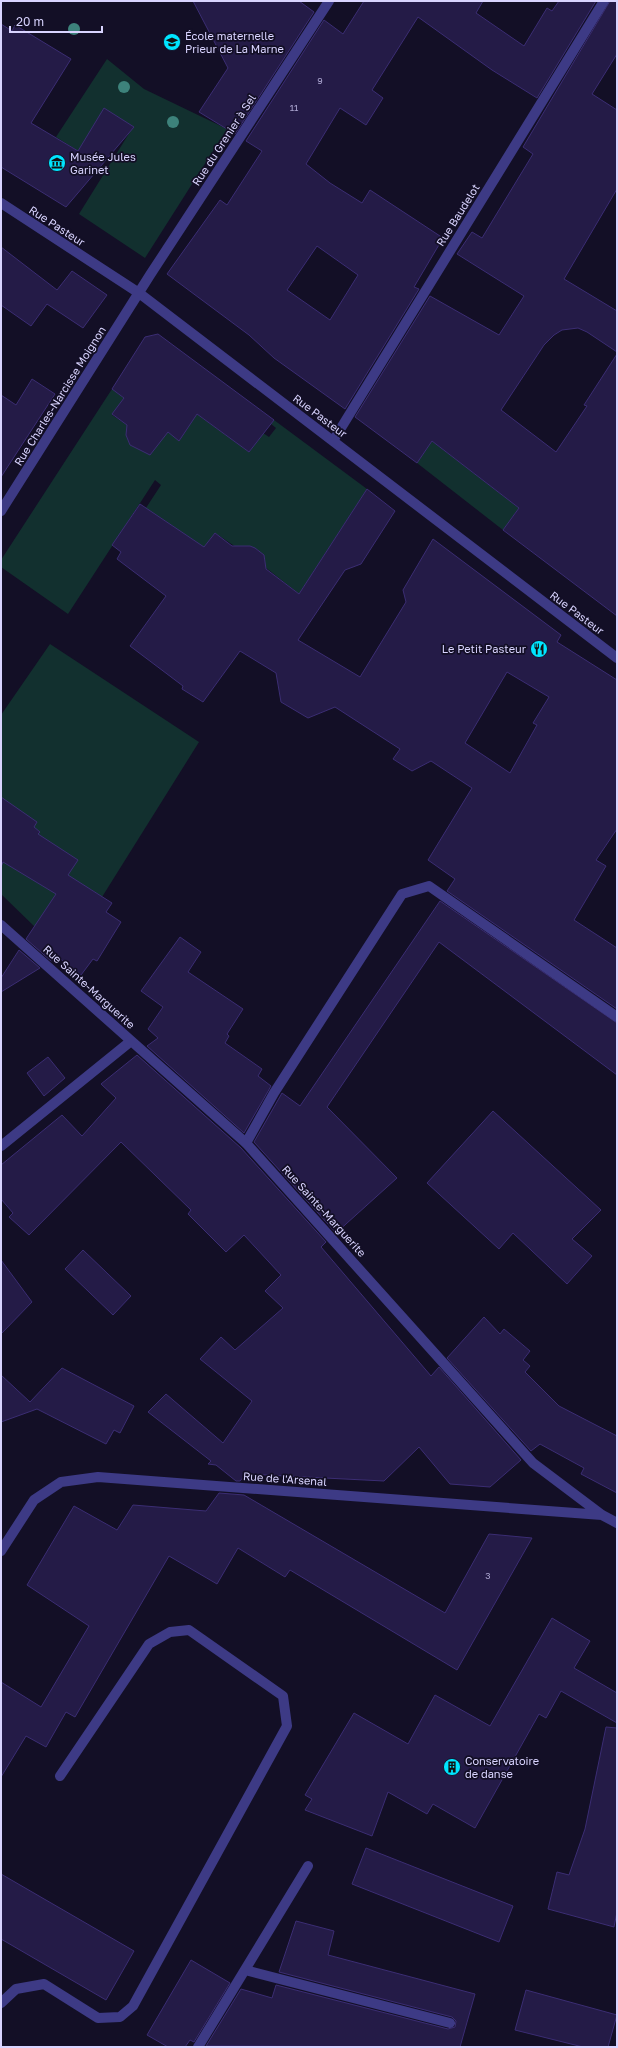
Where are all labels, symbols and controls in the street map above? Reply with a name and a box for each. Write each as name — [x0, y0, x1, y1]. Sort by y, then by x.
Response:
scale bar — [10, 8, 102, 34]
text: 20 m — [16, 14, 44, 29]
place label: École maternelle Prieur de La Marne — [185, 29, 284, 55]
school or university icon: École maternelle Prieur de La Marne — [162, 32, 182, 52]
house number: 9 — [317, 75, 323, 86]
street label: Rue du Grenier à Sel — [189, 91, 258, 188]
house number: 11 — [290, 102, 299, 113]
place label: Musée Jules Garinet — [70, 150, 136, 176]
museum icon: Musée Jules Garinet — [47, 153, 67, 173]
street label: Rue Baudelot — [433, 181, 482, 248]
street label: Rue Pasteur — [27, 203, 88, 249]
street label: Rue Charles-Narcisse Moignon — [11, 324, 108, 468]
street label: Rue Pasteur — [291, 391, 350, 440]
street label: Rue Pasteur — [548, 588, 607, 637]
restaurant icon: Le Petit Pasteur — [529, 639, 549, 659]
place label: Le Petit Pasteur — [442, 642, 527, 655]
street label: Rue Sainte-Marguerite — [41, 942, 138, 1031]
street label: Rue Sainte-Marguerite — [280, 1162, 369, 1259]
street label: Rue de l'Arsenal — [243, 1469, 328, 1488]
house number: 3 — [485, 1570, 491, 1581]
place label: Conservatoire de danse — [465, 1754, 539, 1780]
building icon: Conservatoire de danse — [442, 1757, 462, 1777]

